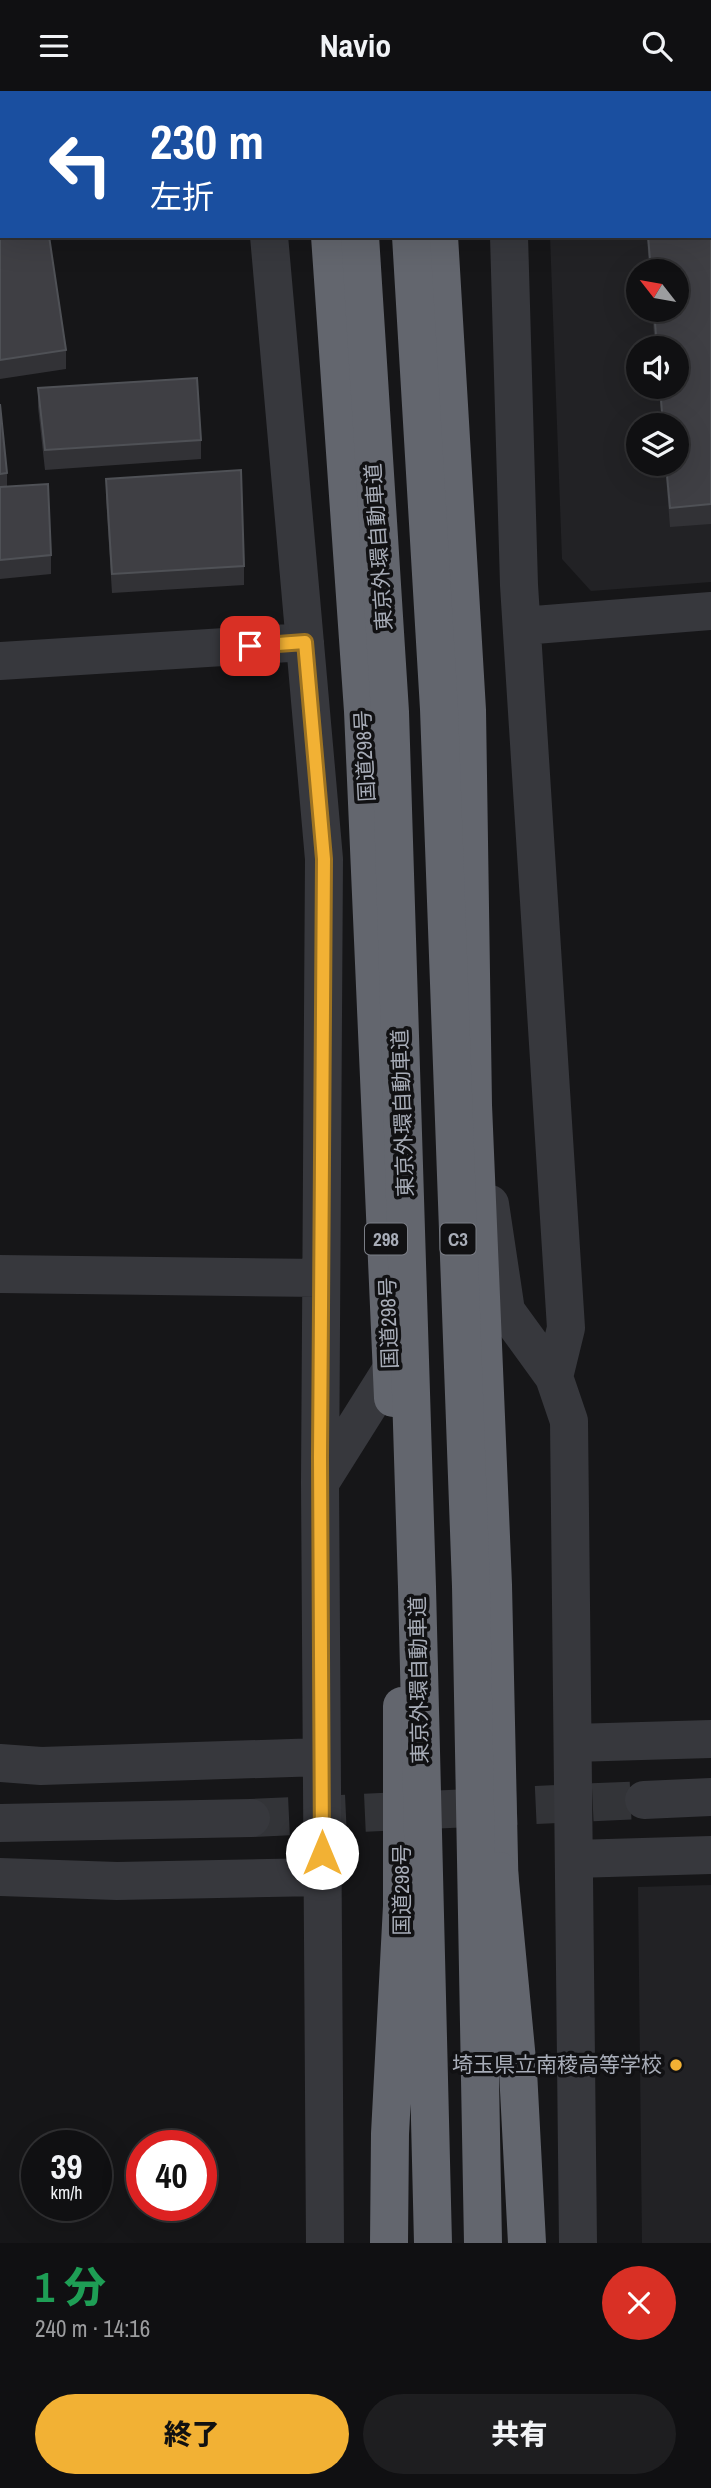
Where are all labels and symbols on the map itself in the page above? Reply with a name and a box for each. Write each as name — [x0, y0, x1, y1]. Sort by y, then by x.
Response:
north arrow — [626, 259, 690, 322]
street label: 東京外環自動車道 — [358, 462, 399, 632]
pin — [220, 616, 280, 676]
street label: 国道298号 — [348, 709, 381, 803]
street label: 東京外環自動車道 — [385, 1029, 420, 1197]
road number: 298 — [365, 1223, 407, 1255]
road number: C3 — [440, 1223, 476, 1255]
street label: 国道298号 — [372, 1277, 405, 1369]
street label: 東京外環自動車道 — [403, 1596, 434, 1764]
position arrow — [285, 1816, 359, 1890]
street label: 国道298号 — [387, 1844, 416, 1936]
place label: 埼玉県立南稜高等学校 — [452, 2050, 662, 2079]
marker: 埼玉県立南稜高等学校 — [668, 2057, 684, 2073]
speed limit sign: 40 — [126, 2130, 217, 2221]

